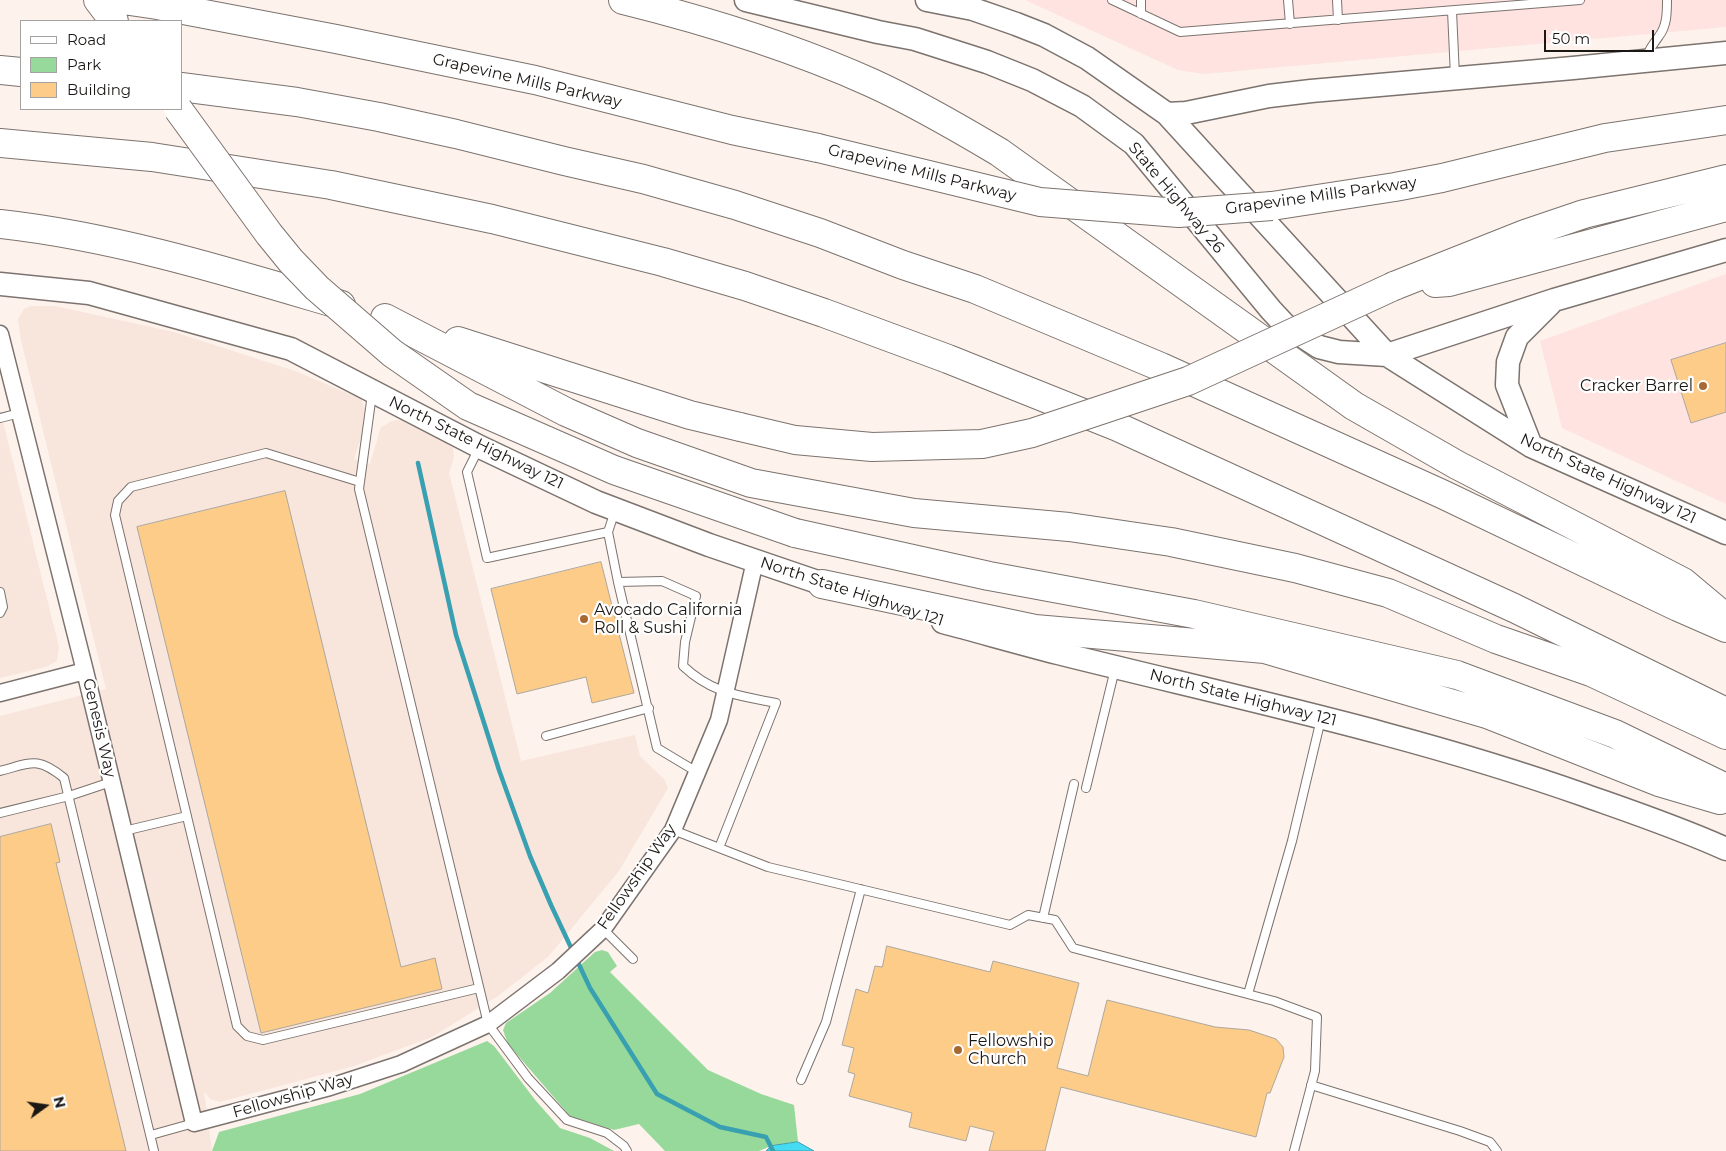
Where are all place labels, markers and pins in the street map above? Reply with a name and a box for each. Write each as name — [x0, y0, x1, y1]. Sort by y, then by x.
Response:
place label: Cracker Barrel — [1580, 376, 1693, 396]
marker: Cracker Barrel — [1697, 380, 1709, 392]
place label: Avocado California Roll & Sushi — [594, 600, 742, 638]
marker: Avocado California Roll & Sushi — [578, 613, 590, 625]
place label: Fellowship Church — [968, 1031, 1054, 1069]
marker: Fellowship Church — [952, 1044, 964, 1056]

